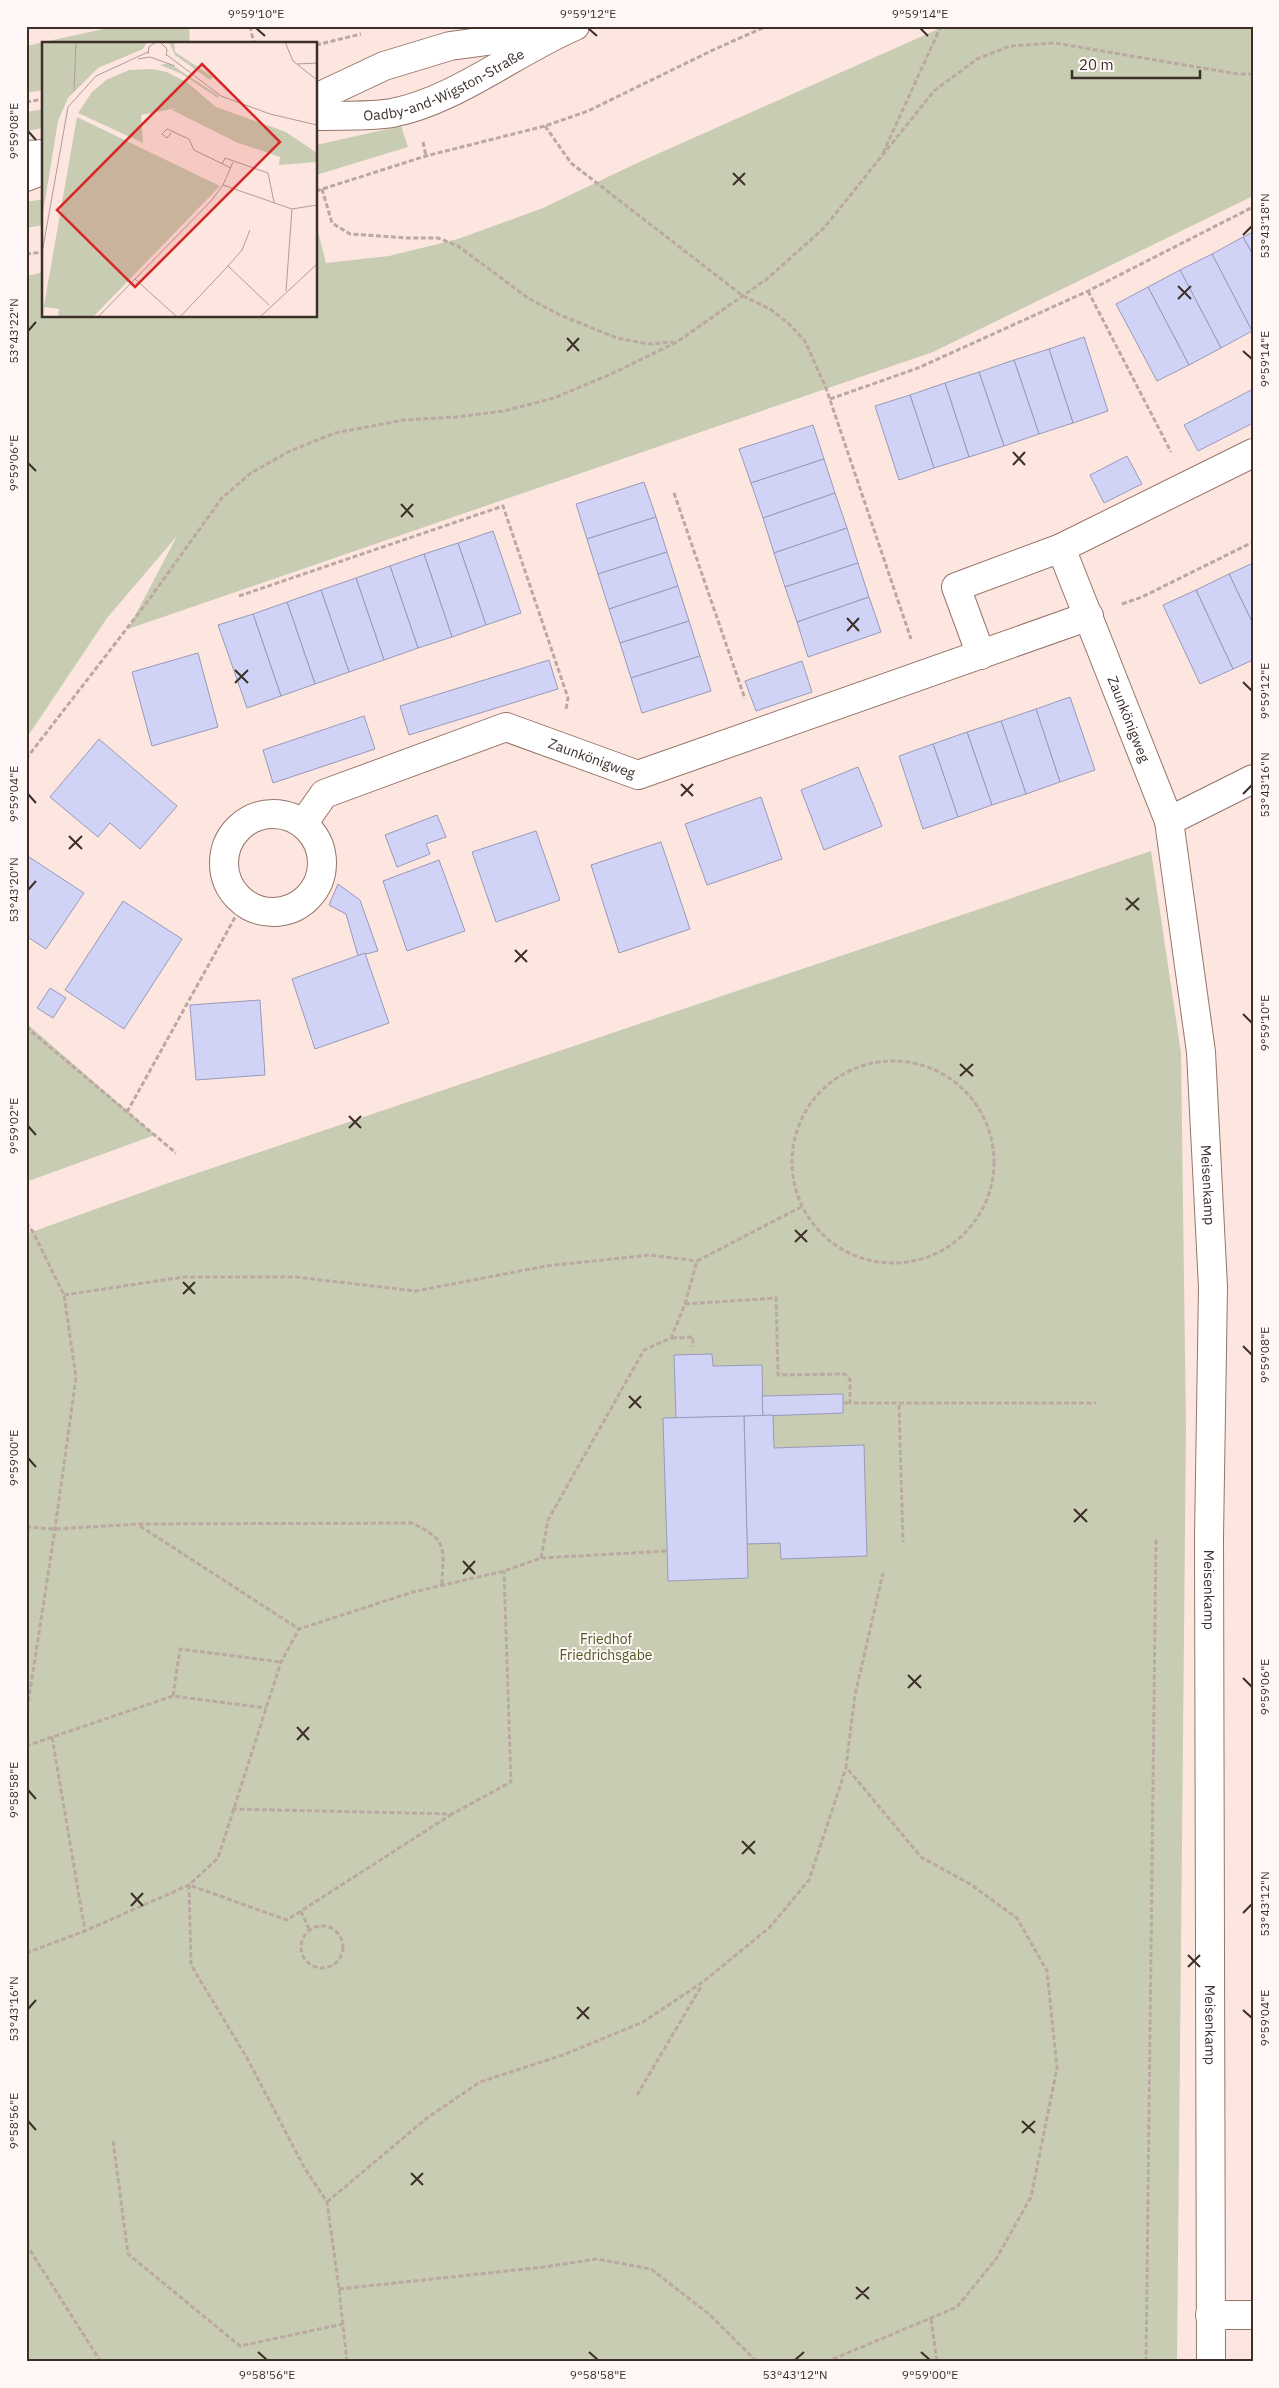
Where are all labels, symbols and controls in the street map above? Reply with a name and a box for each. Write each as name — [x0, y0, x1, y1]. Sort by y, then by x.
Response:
text: 9°59'10"E — [228, 6, 284, 21]
text: 9°59'12"E — [560, 6, 616, 21]
text: 9°59'14"E — [892, 6, 948, 21]
inset map — [42, 42, 318, 318]
street label: Oadby-and-Wigston-Straße — [363, 45, 528, 124]
scale bar — [1072, 48, 1199, 80]
text: 20 m — [1079, 55, 1114, 74]
text: 9°59'08"E — [6, 103, 21, 159]
text: 53°43'18"N — [1257, 193, 1272, 259]
text: 53°43'22"N — [6, 298, 21, 364]
text: 9°59'14"E — [1257, 331, 1272, 387]
text: 9°59'06"E — [6, 435, 21, 491]
text: 9°59'12"E — [1257, 663, 1272, 719]
street label: Zaunkönigweg — [1104, 673, 1154, 765]
street label: Zaunkönigweg — [546, 734, 638, 782]
text: 53°43'16"N — [1257, 752, 1272, 818]
text: 9°59'04"E — [6, 766, 21, 822]
text: 53°43'20"N — [6, 857, 21, 923]
text: 9°59'10"E — [1257, 995, 1272, 1051]
text: 9°59'02"E — [6, 1098, 21, 1154]
street label: Meisenkamp — [1197, 1145, 1219, 1226]
text: 9°59'08"E — [1257, 1327, 1272, 1383]
text: 9°59'00"E — [6, 1430, 21, 1486]
street label: Meisenkamp — [1200, 1550, 1218, 1630]
park label: Friedhof Friedrichsgabe — [560, 1630, 653, 1664]
text: 9°59'06"E — [1257, 1659, 1272, 1715]
text: 9°58'58"E — [6, 1762, 21, 1818]
text: 53°43'12"N — [1257, 1871, 1272, 1937]
text: 53°43'16"N — [6, 1976, 21, 2042]
street label: Meisenkamp — [1201, 1985, 1219, 2065]
text: 9°59'04"E — [1257, 1990, 1272, 2046]
text: 9°58'56"E — [6, 2093, 21, 2149]
text: 9°58'56"E — [239, 2367, 295, 2382]
text: 9°58'58"E — [570, 2367, 626, 2382]
text: 53°43'12"N — [762, 2367, 828, 2382]
text: 9°59'00"E — [902, 2367, 958, 2382]

